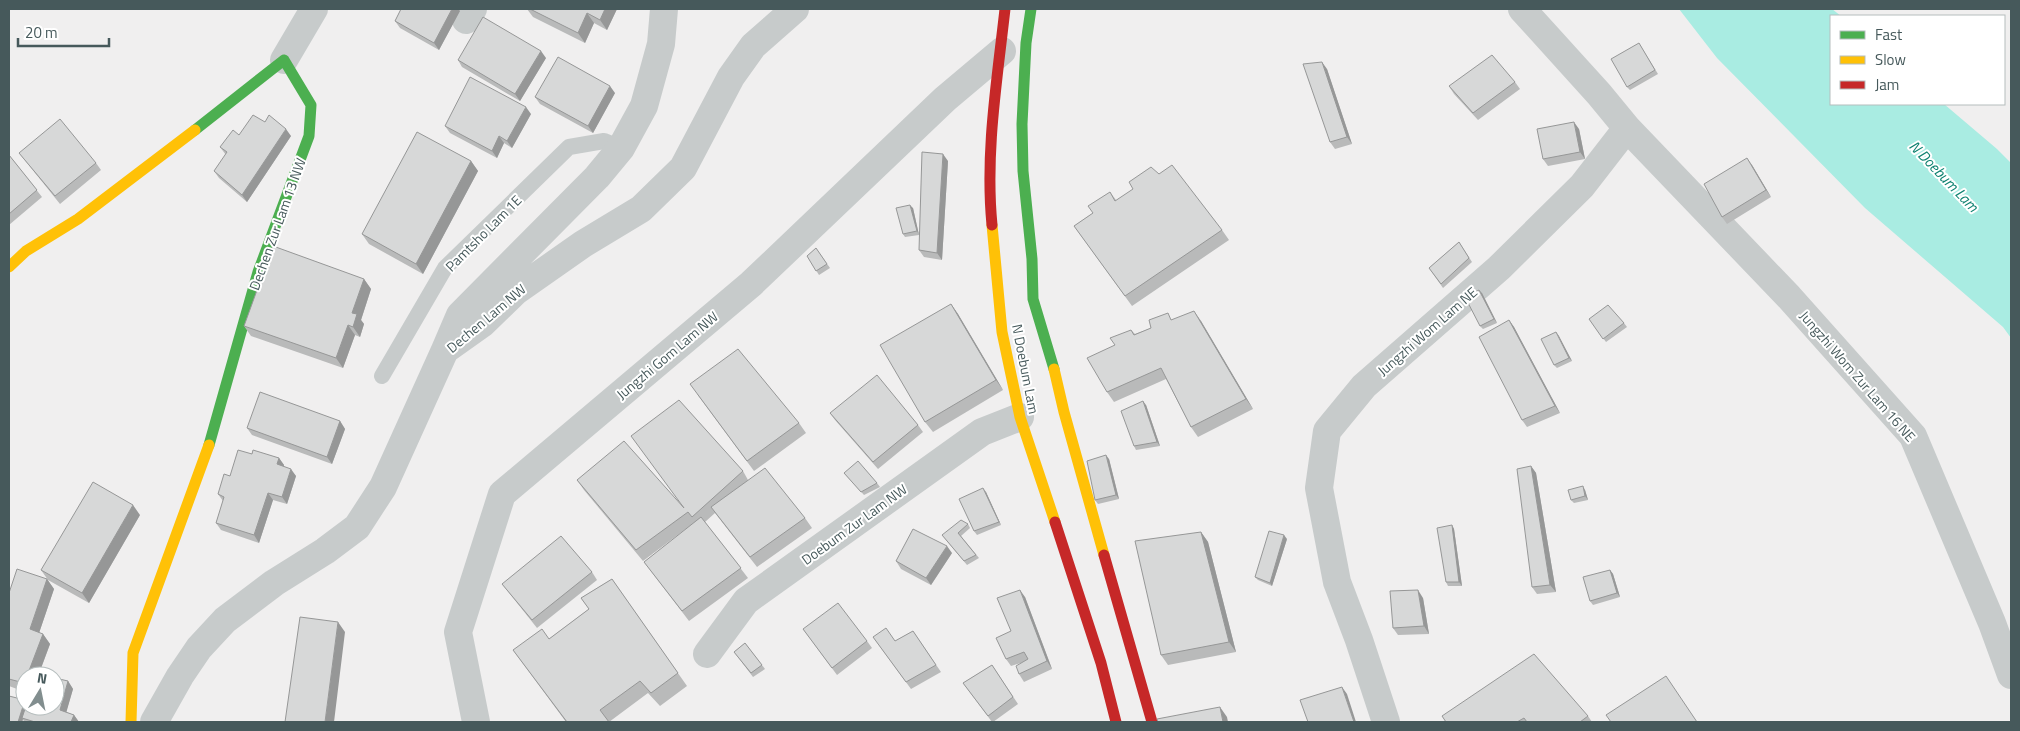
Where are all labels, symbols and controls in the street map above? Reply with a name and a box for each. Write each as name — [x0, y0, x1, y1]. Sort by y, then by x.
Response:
scale bar — [18, 15, 109, 47]
legend — [1830, 15, 2005, 105]
text: 20 m — [25, 21, 58, 44]
text: Fast — [1875, 23, 1903, 46]
text: Slow — [1875, 48, 1906, 71]
text: Jam — [1875, 73, 1899, 96]
water label: N Doebum Lam — [1904, 135, 1984, 217]
street label: Dechen Zur Lam 13 NW — [243, 155, 311, 293]
street label: Pamtsho Lam 1E — [440, 190, 526, 276]
street label: Dechen Lam NW — [442, 279, 530, 357]
street label: Jungzhi Wom Lam NE — [1372, 282, 1482, 380]
street label: Jungzhi Gom Lam NW — [611, 306, 723, 404]
street label: Jungzhi Wom Zur Lam 16 NE — [1795, 306, 1921, 446]
street label: N Doebum Lam — [1007, 322, 1045, 416]
street label: Doebum Zur Lam NW — [797, 478, 911, 570]
north arrow — [15, 666, 65, 716]
text: N — [36, 667, 49, 689]

